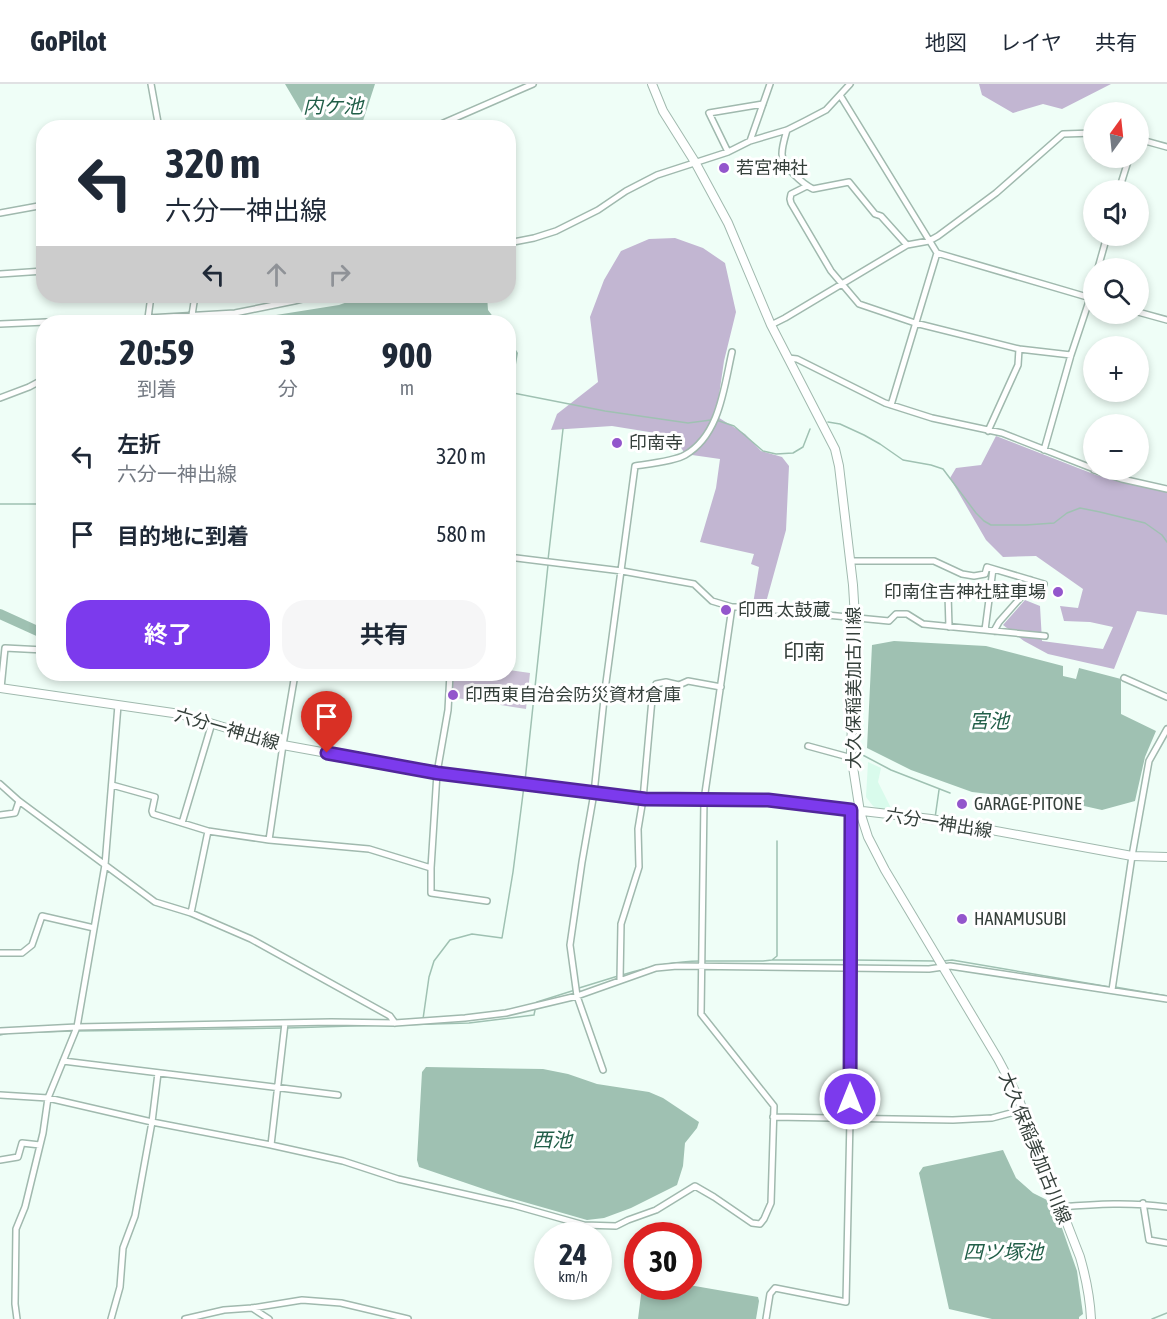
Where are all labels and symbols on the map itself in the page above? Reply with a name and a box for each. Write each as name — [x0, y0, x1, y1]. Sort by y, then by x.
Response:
water label: 内ケ池 — [303, 94, 365, 117]
north arrow — [1083, 102, 1149, 168]
place label: 若宮神社 — [736, 157, 808, 178]
marker: 若宮神社 — [717, 161, 731, 175]
place label: 印南寺 — [629, 432, 683, 453]
marker: 印南寺 — [610, 436, 624, 450]
place label: 印南住吉神社駐車場 — [884, 581, 1046, 602]
marker: 印南住吉神社駐車場 — [1051, 585, 1065, 599]
place label: 印西 太鼓蔵 — [738, 599, 830, 620]
marker: 印西 太鼓蔵 — [719, 603, 733, 617]
street label: 大久保稲美加古川線 — [843, 607, 864, 769]
district label: 印南 — [783, 639, 825, 663]
place label: 印西東自治会防災資材倉庫 — [465, 684, 681, 705]
marker: 印西東自治会防災資材倉庫 — [446, 688, 460, 702]
pin — [301, 691, 352, 753]
street label: 六分一神出線 — [172, 704, 282, 753]
water label: 宮池 — [969, 709, 1011, 732]
place label: GARAGE-PITONE — [974, 793, 1082, 814]
marker: GARAGE-PITONE — [955, 797, 969, 811]
street label: 六分一神出線 — [884, 804, 994, 841]
place label: HANAMUSUBI — [974, 908, 1067, 929]
marker: HANAMUSUBI — [955, 912, 969, 926]
position arrow — [818, 1067, 882, 1131]
street label: 大久保稲美加古川線 — [995, 1069, 1076, 1227]
water label: 西池 — [532, 1128, 574, 1151]
speed limit sign: 30 — [624, 1222, 702, 1300]
water label: 四ツ塚池 — [963, 1240, 1045, 1263]

